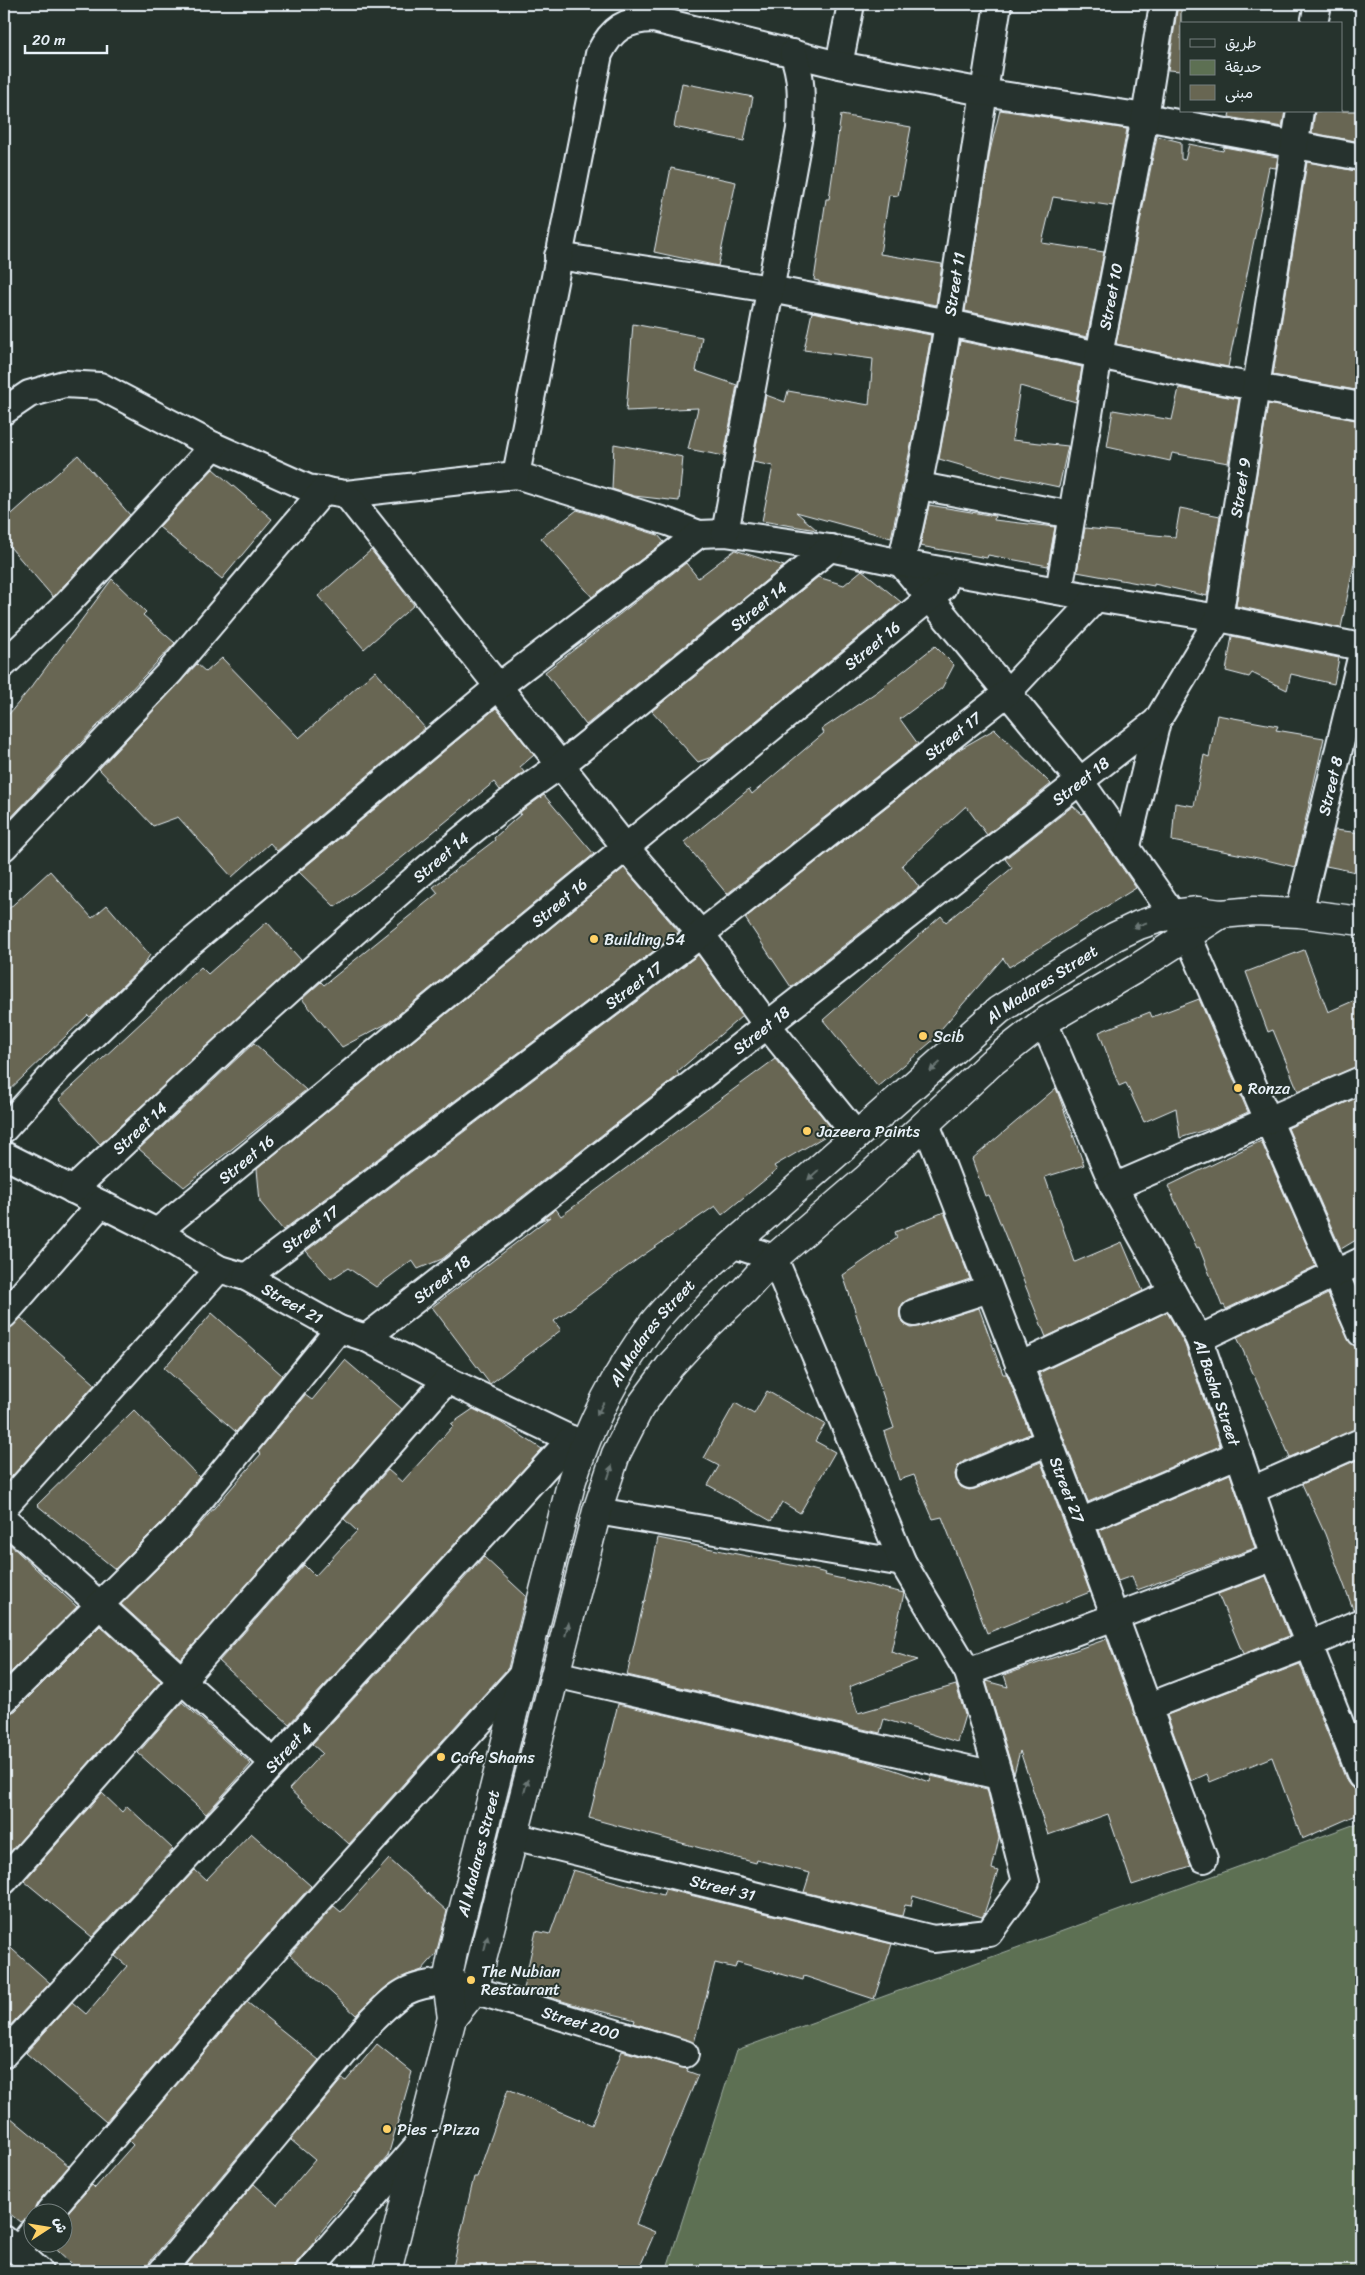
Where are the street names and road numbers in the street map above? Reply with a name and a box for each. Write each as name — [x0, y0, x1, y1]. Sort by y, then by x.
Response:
street label: Street 11 — [935, 250, 974, 318]
street label: Street 10 — [1090, 261, 1131, 333]
street label: Street 9 — [1221, 455, 1259, 520]
street label: Street 14 — [723, 574, 794, 639]
street label: Street 16 — [837, 613, 907, 678]
street label: Street 17 — [918, 704, 989, 768]
street label: Street 18 — [1045, 749, 1116, 813]
street label: Street 8 — [1309, 753, 1352, 819]
street label: Street 14 — [406, 825, 476, 890]
street label: Street 16 — [524, 870, 594, 935]
street label: Al Madares Street — [978, 937, 1104, 1032]
street label: Street 17 — [598, 953, 670, 1017]
street label: Street 18 — [726, 998, 797, 1062]
street label: Street 14 — [105, 1095, 174, 1162]
street label: Street 16 — [211, 1127, 281, 1192]
street label: Street 17 — [275, 1197, 346, 1261]
street label: Street 18 — [407, 1247, 478, 1311]
street label: Al Madares Street — [600, 1272, 702, 1393]
street label: Street 21 — [256, 1275, 329, 1332]
street label: Al Basha Street — [1185, 1334, 1249, 1451]
street label: Street 27 — [1041, 1452, 1093, 1528]
street label: Street 4 — [257, 1716, 320, 1780]
street label: Al Madares Street — [448, 1787, 508, 1921]
street label: Street 31 — [687, 1866, 758, 1910]
street label: Street 200 — [538, 1997, 623, 2048]

